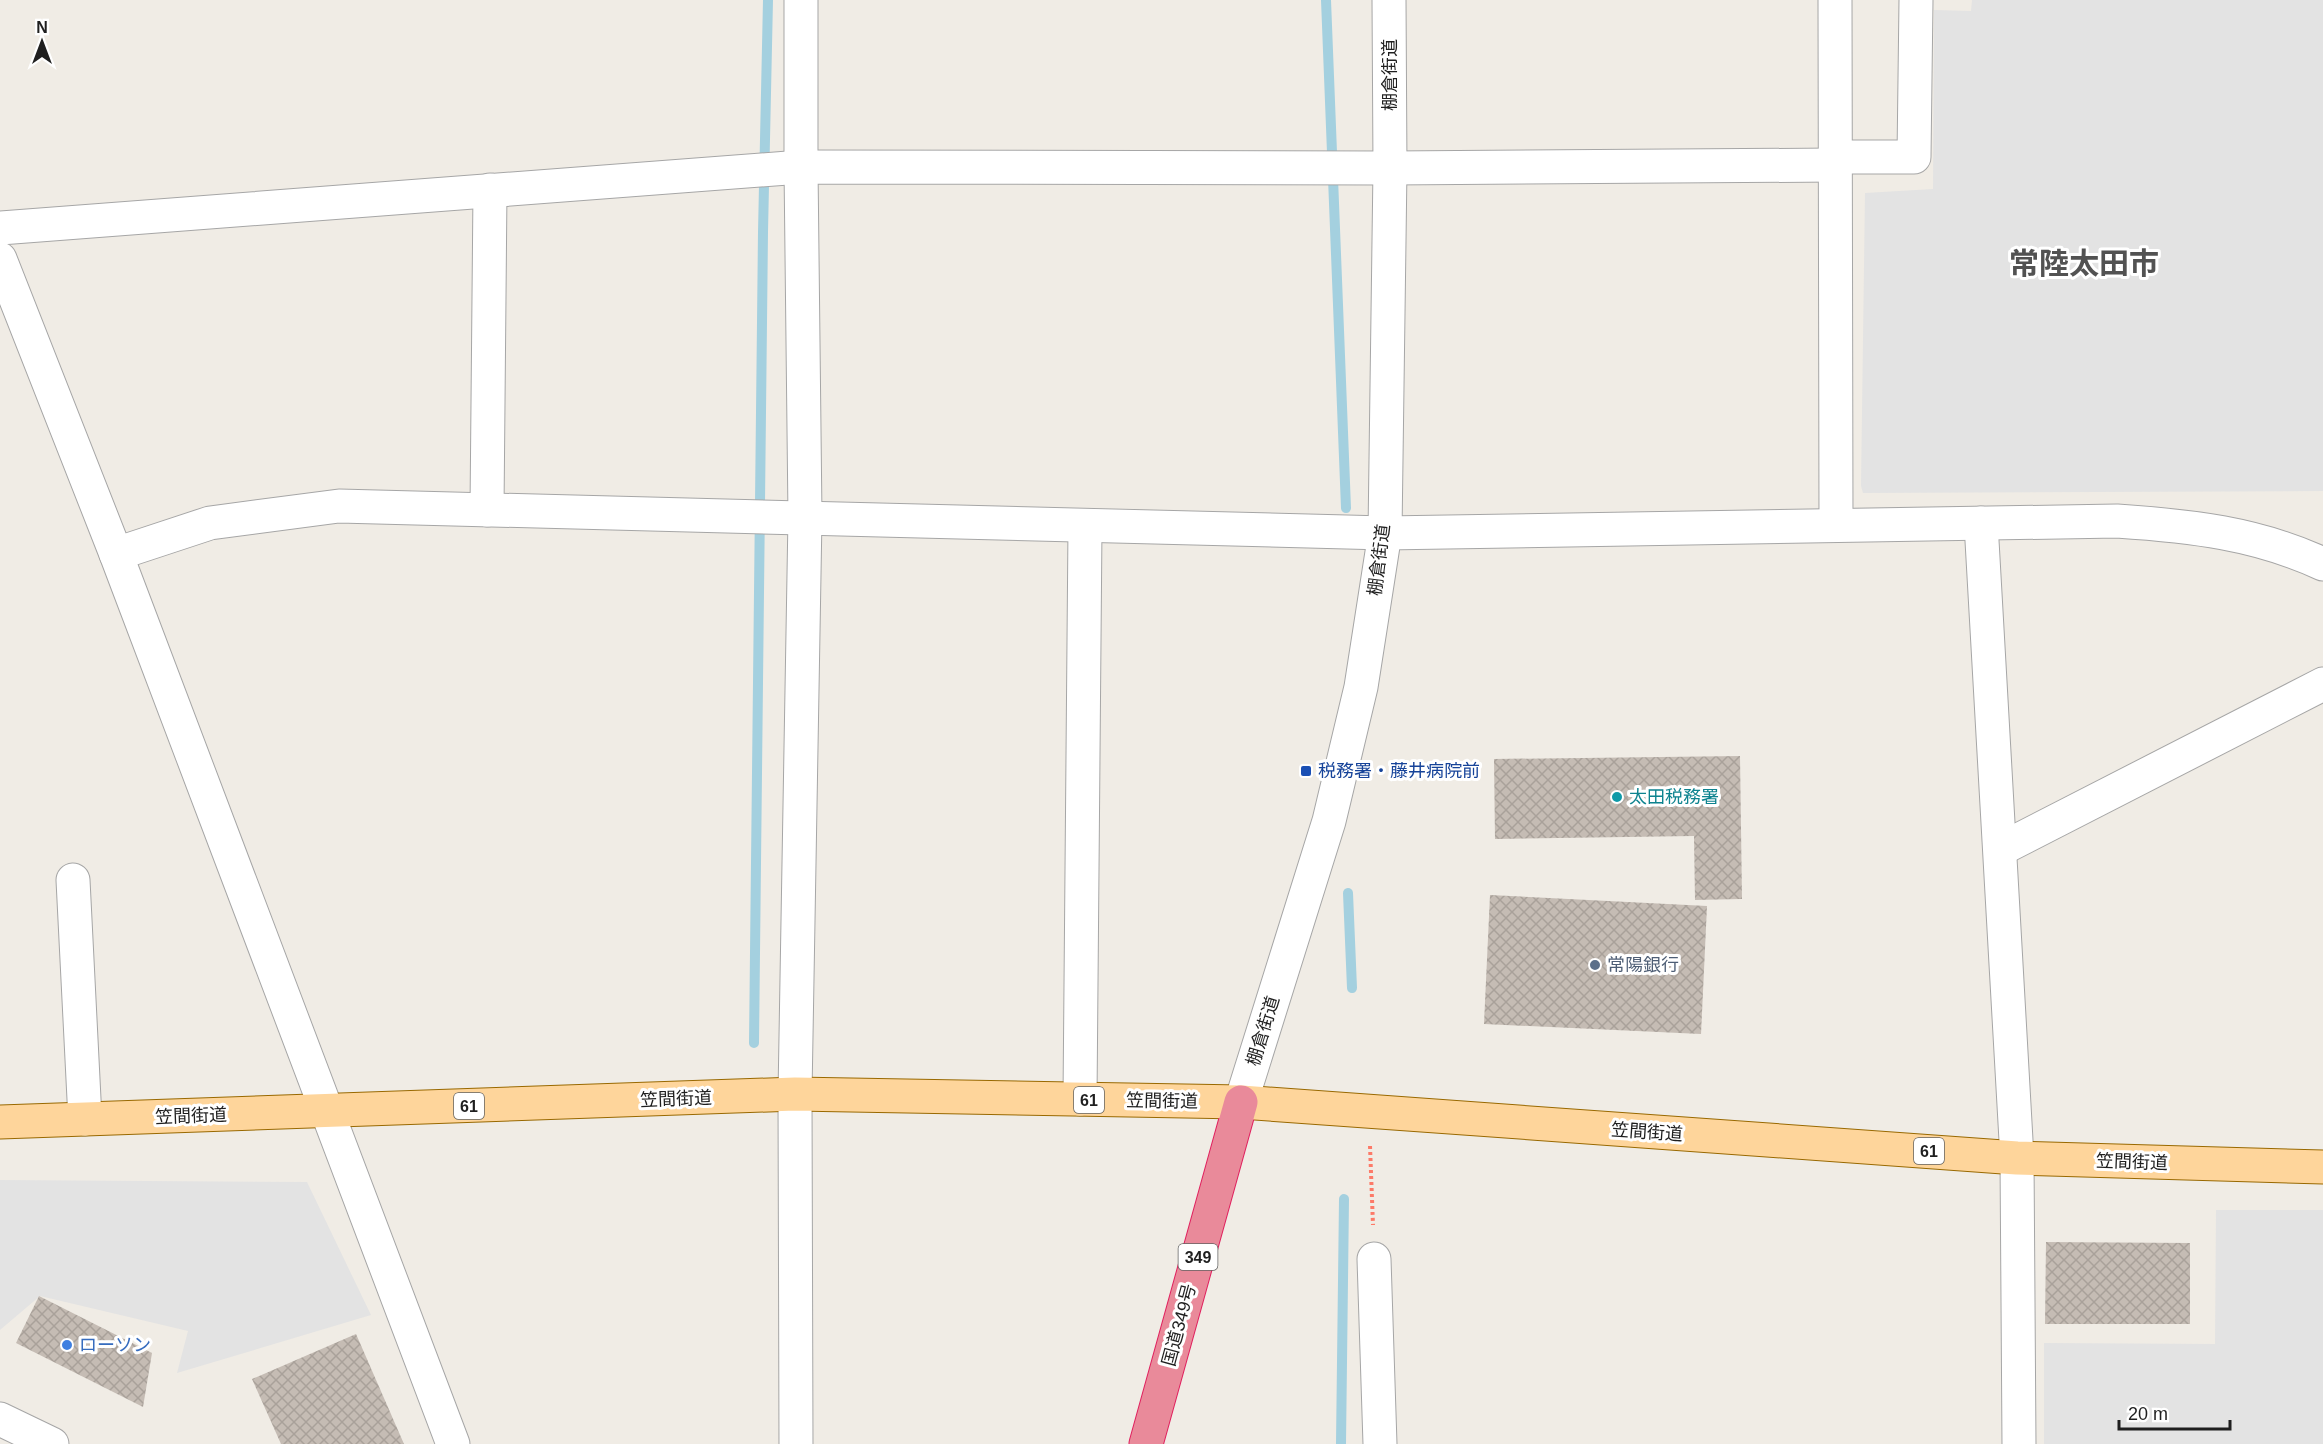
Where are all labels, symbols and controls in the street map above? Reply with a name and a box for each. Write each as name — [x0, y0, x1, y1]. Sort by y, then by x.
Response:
north arrow — [12, 12, 72, 72]
text: N — [36, 19, 48, 36]
street label: 棚倉街道 — [1380, 39, 1400, 111]
district label: 常陸太田市 — [2009, 247, 2159, 280]
street label: 棚倉街道 — [1365, 523, 1393, 597]
place label: 税務署・藤井病院前 — [1318, 761, 1480, 781]
marker: 税務署・藤井病院前 — [1299, 764, 1313, 778]
place label: 太田税務署 — [1629, 787, 1719, 807]
marker: 太田税務署 — [1610, 790, 1624, 804]
place label: 常陽銀行 — [1607, 955, 1679, 975]
marker: 常陽銀行 — [1588, 958, 1602, 972]
street label: 棚倉街道 — [1243, 994, 1283, 1068]
road number: 61 — [1074, 1087, 1104, 1113]
street label: 笠間街道 — [640, 1088, 712, 1110]
street label: 笠間街道 — [1126, 1090, 1198, 1112]
road number: 61 — [454, 1093, 484, 1119]
street label: 笠間街道 — [155, 1105, 227, 1127]
street label: 笠間街道 — [1610, 1120, 1684, 1144]
road number: 61 — [1914, 1138, 1944, 1164]
street label: 笠間街道 — [2096, 1151, 2168, 1173]
road number: 349 — [1178, 1244, 1218, 1270]
street label: 国道349号 — [1158, 1282, 1200, 1368]
place label: ローソン — [79, 1335, 151, 1355]
marker: ローソン — [60, 1338, 74, 1352]
scale bar — [2119, 1393, 2230, 1431]
text: 20 m — [2128, 1404, 2168, 1424]

